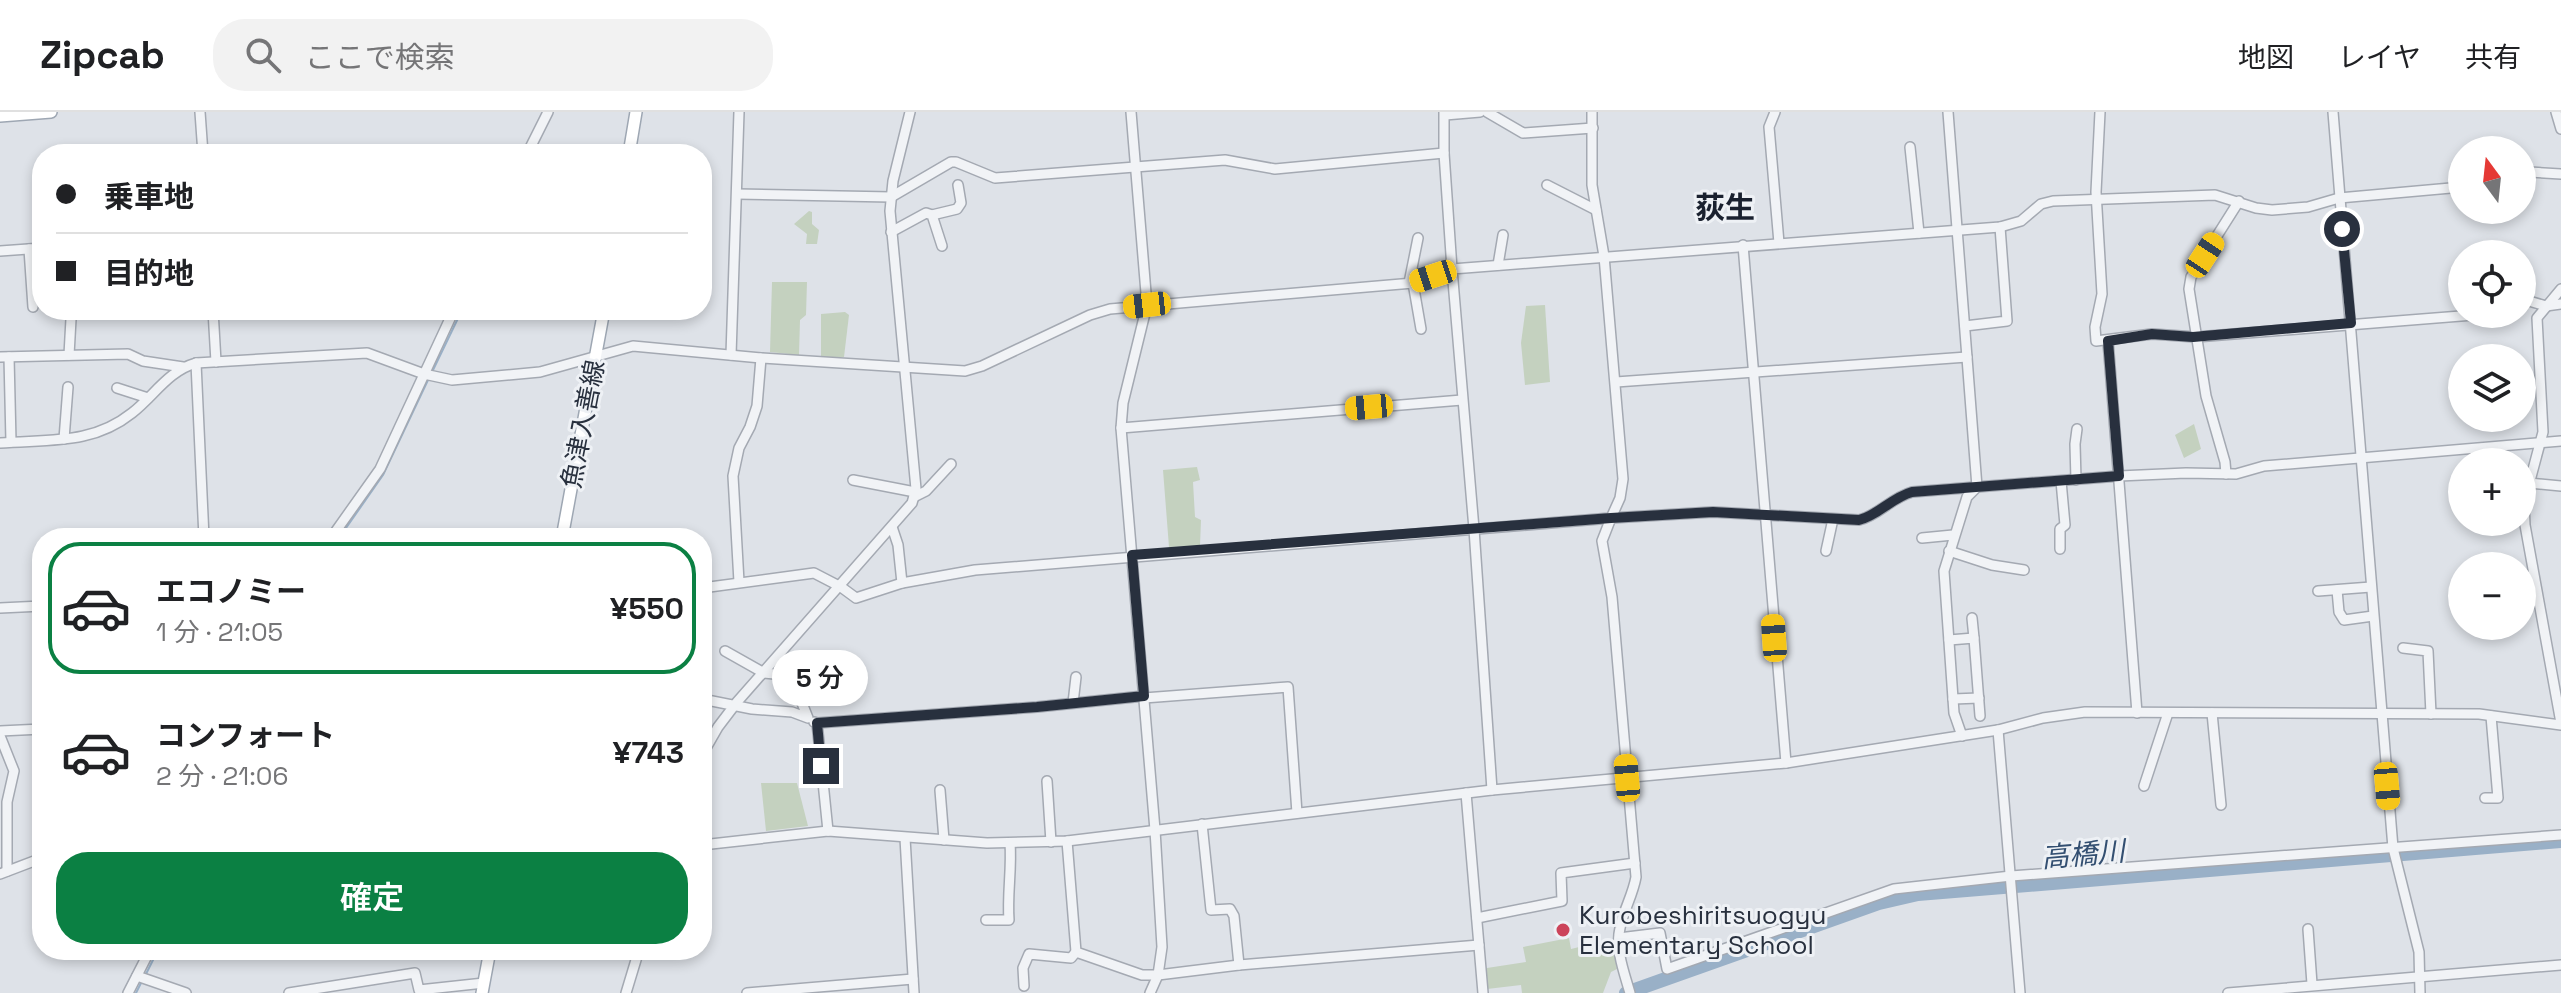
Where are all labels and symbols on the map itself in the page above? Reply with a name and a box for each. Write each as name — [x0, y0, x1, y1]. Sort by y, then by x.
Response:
north arrow — [2448, 136, 2536, 224]
district label: 荻生 — [1695, 188, 1755, 227]
route start — [2324, 211, 2360, 247]
car — [2182, 228, 2228, 282]
car — [1406, 257, 1460, 295]
car — [1122, 291, 1172, 319]
street label: 魚津入善線 — [554, 357, 612, 491]
car — [1344, 393, 1394, 421]
car — [1760, 613, 1788, 663]
callout: 5 分 — [773, 650, 869, 706]
route end — [803, 748, 839, 784]
car — [1613, 753, 1641, 803]
car — [2373, 761, 2401, 811]
water label: 高橋川 — [2040, 832, 2129, 876]
place label: Kurobeshiritsuogyu Elementary School — [1579, 898, 1826, 962]
marker: Kurobeshiritsuogyu Elementary School — [1554, 921, 1572, 939]

